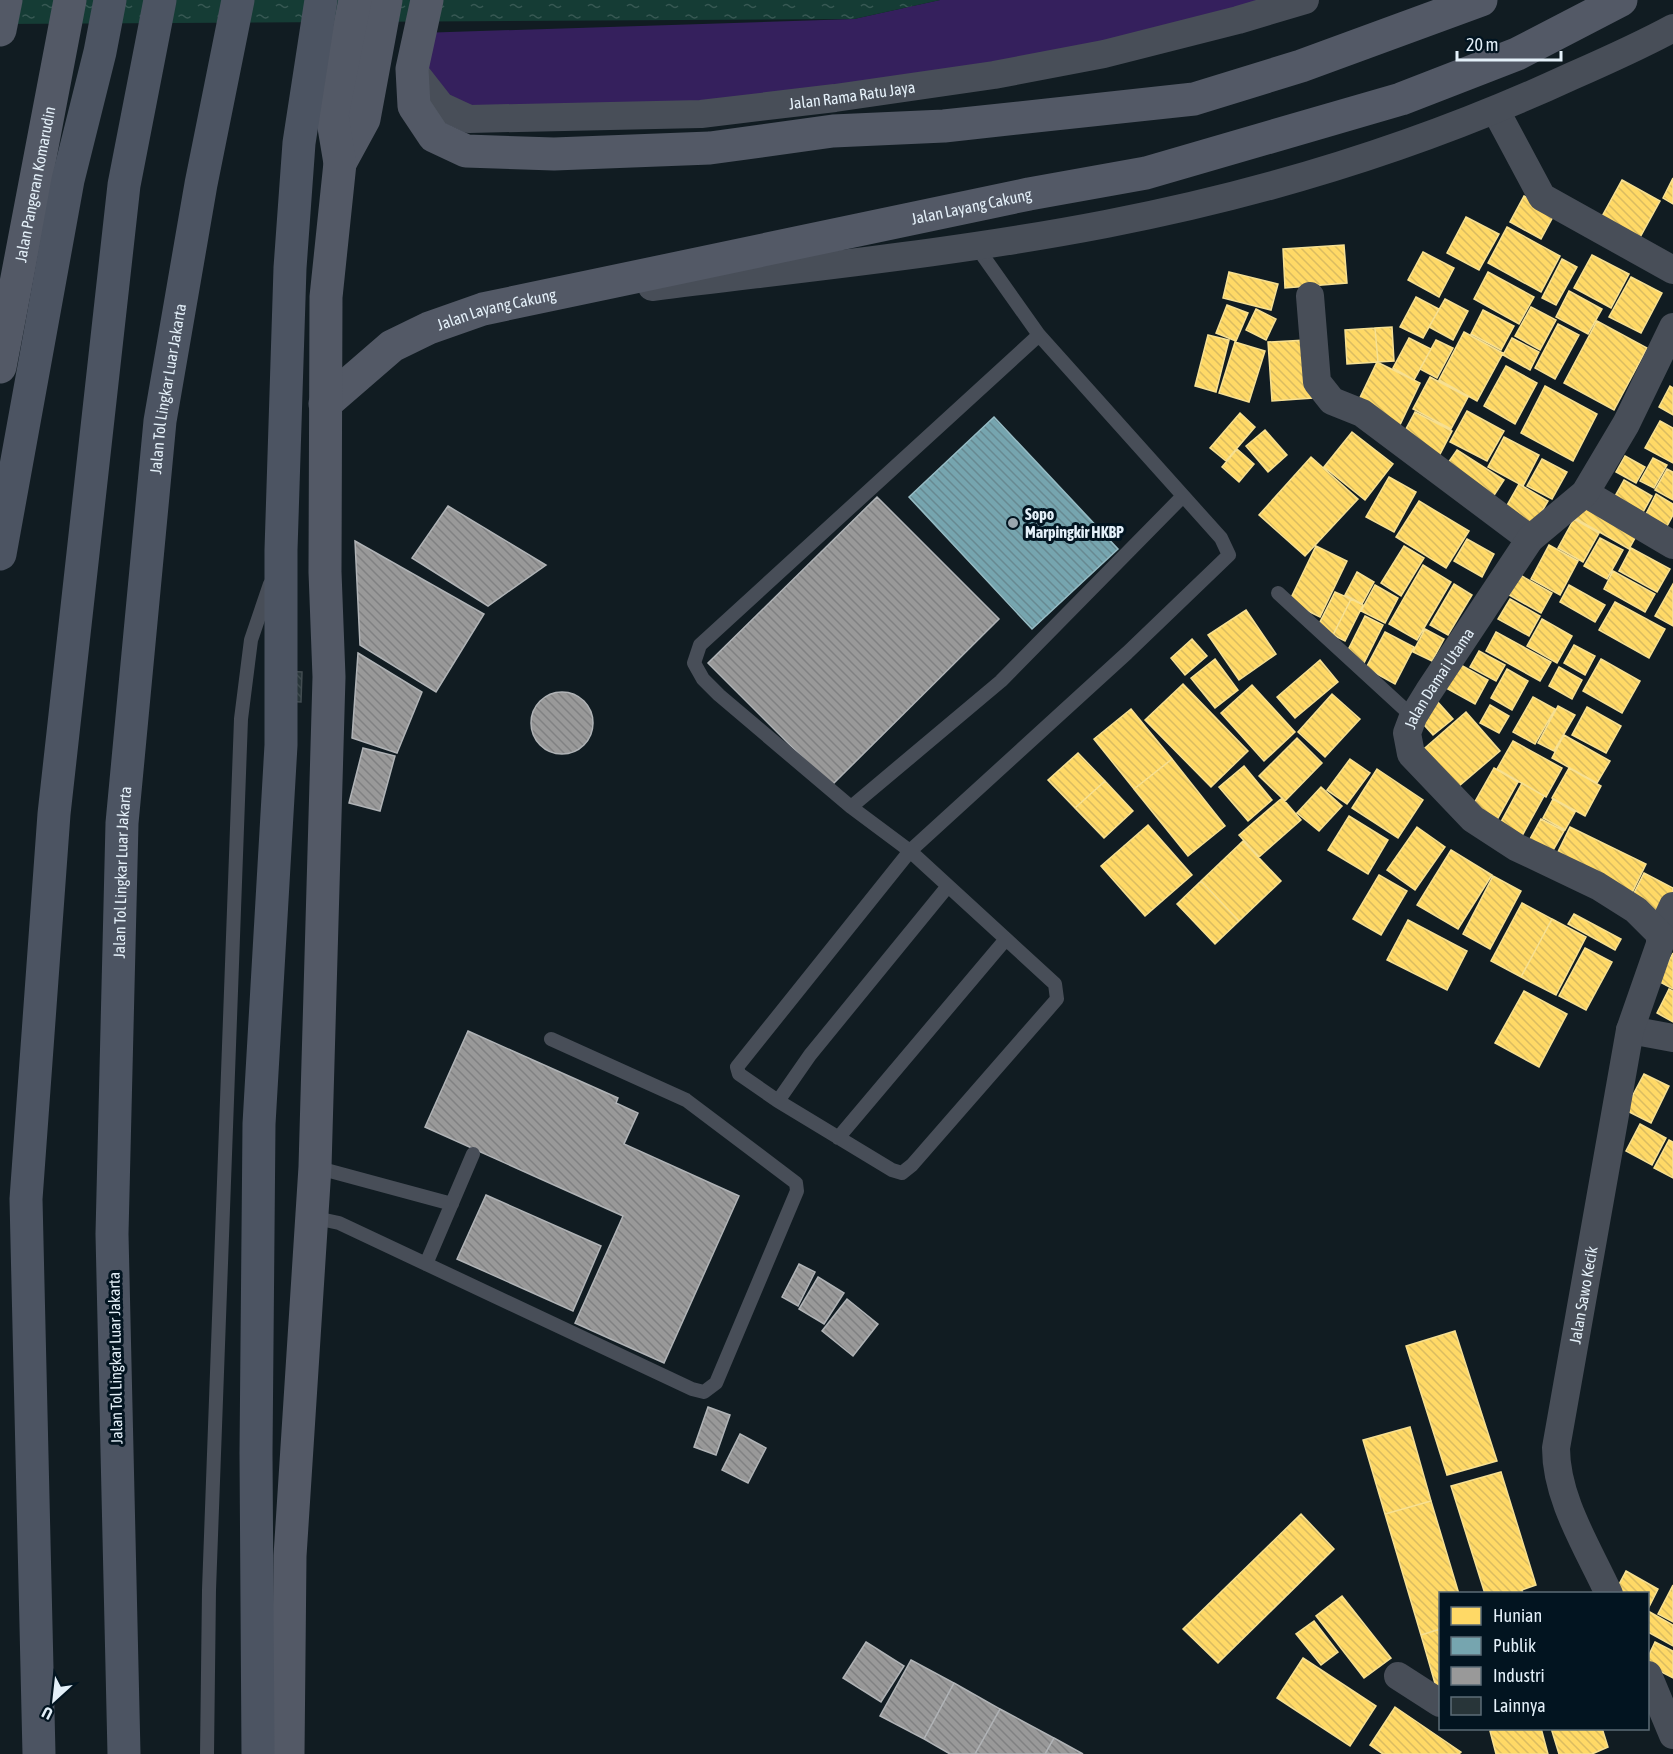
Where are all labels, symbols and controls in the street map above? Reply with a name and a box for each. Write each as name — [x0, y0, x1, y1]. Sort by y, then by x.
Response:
scale bar — [1457, 24, 1560, 62]
text: 20 m — [1466, 34, 1498, 55]
street label: Jalan Rama Ratu Jaya — [788, 78, 916, 112]
street label: Jalan Pangeran Komarudin — [11, 105, 59, 264]
street label: Jalan Layang Cakung — [909, 185, 1034, 228]
street label: Jalan Layang Cakung — [434, 285, 558, 334]
street label: Jalan Tol Lingkar Luar Jakarta — [146, 302, 189, 475]
place label: Sopo Marpingkir HKBP — [1025, 505, 1124, 541]
marker: Sopo Marpingkir HKBP — [1006, 516, 1020, 530]
street label: Jalan Damai Utama — [1401, 624, 1477, 731]
street label: Jalan Tol Lingkar Luar Jakarta — [110, 785, 134, 959]
street label: Jalan Sawo Kecik — [1566, 1245, 1601, 1345]
street label: Jalan Tol Lingkar Luar Jakarta — [105, 1272, 126, 1444]
legend — [1439, 1592, 1649, 1730]
text: Hunian — [1493, 1605, 1542, 1626]
text: Publik — [1493, 1635, 1536, 1656]
text: Industri — [1493, 1665, 1545, 1686]
north arrow — [24, 1670, 84, 1730]
text: Lainnya — [1493, 1695, 1546, 1716]
text: U — [39, 1703, 55, 1724]

